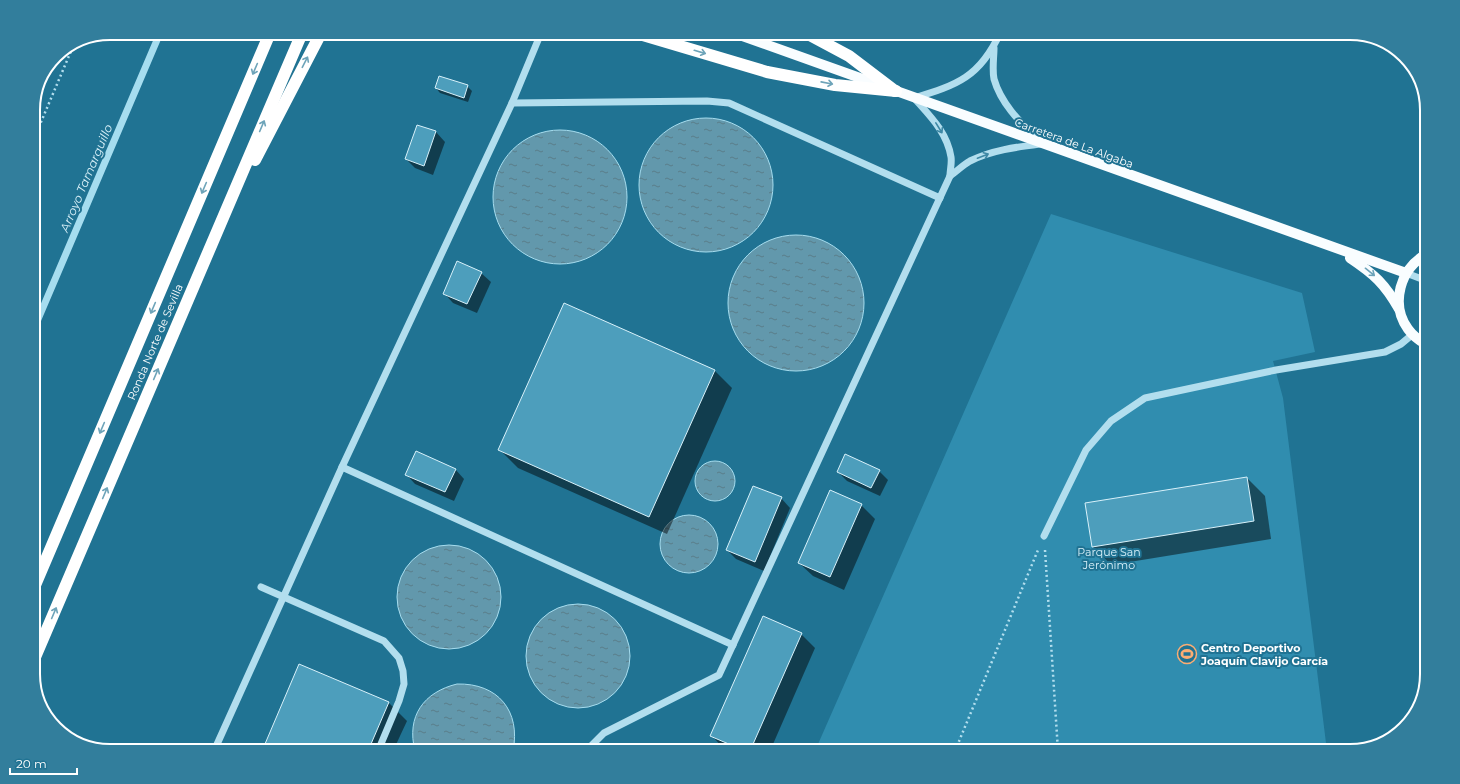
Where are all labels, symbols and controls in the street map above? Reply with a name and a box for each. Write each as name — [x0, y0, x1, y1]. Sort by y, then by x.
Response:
one-way arrow — [694, 49, 707, 56]
one-way arrow — [302, 56, 309, 68]
one-way arrow — [251, 62, 258, 74]
one-way arrow — [820, 79, 833, 87]
street label: Carretera de La Algaba — [1013, 115, 1135, 171]
one-way arrow — [259, 120, 266, 132]
water label: Arroyo Tamarguillo — [56, 121, 116, 235]
one-way arrow — [935, 122, 943, 134]
one-way arrow — [977, 152, 989, 160]
one-way arrow — [200, 182, 207, 194]
one-way arrow — [1365, 268, 1376, 277]
street label: Ronda Norte de Sevilla — [124, 282, 186, 402]
one-way arrow — [149, 302, 156, 314]
one-way arrow — [152, 368, 160, 380]
one-way arrow — [98, 421, 105, 433]
one-way arrow — [102, 488, 109, 500]
park label: Parque San Jerónimo — [1077, 545, 1141, 572]
one-way arrow — [51, 607, 58, 619]
place label: Centro Deportivo Joaquín Clavijo García — [1200, 641, 1328, 668]
sports icon: Centro Deportivo Joaquín Clavijo García — [1176, 643, 1198, 665]
scale bar — [10, 750, 77, 776]
text: 20 m — [16, 756, 47, 771]

